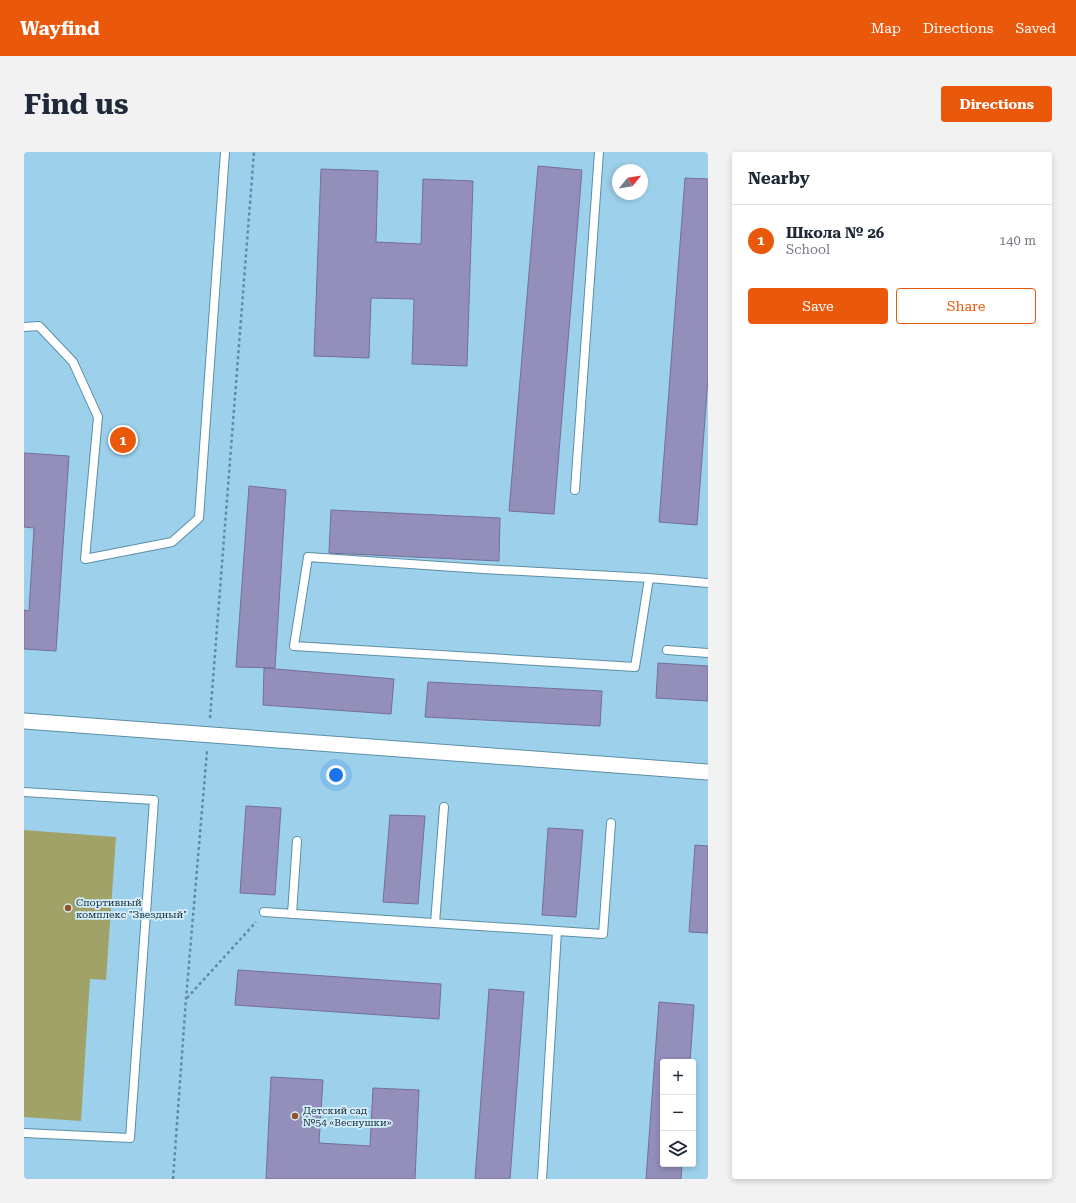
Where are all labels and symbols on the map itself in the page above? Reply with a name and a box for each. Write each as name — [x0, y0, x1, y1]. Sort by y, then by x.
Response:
north arrow — [612, 164, 648, 200]
pin: 1 — [110, 425, 136, 455]
your location — [326, 765, 346, 785]
place label: Спортивный комплекс "Звездный" — [76, 897, 187, 920]
marker: Спортивный комплекс "Звездный" — [63, 903, 73, 913]
place label: Детский сад №54 «Веснушки» — [303, 1105, 392, 1128]
marker: Детский сад №54 «Веснушки» — [290, 1111, 300, 1121]

